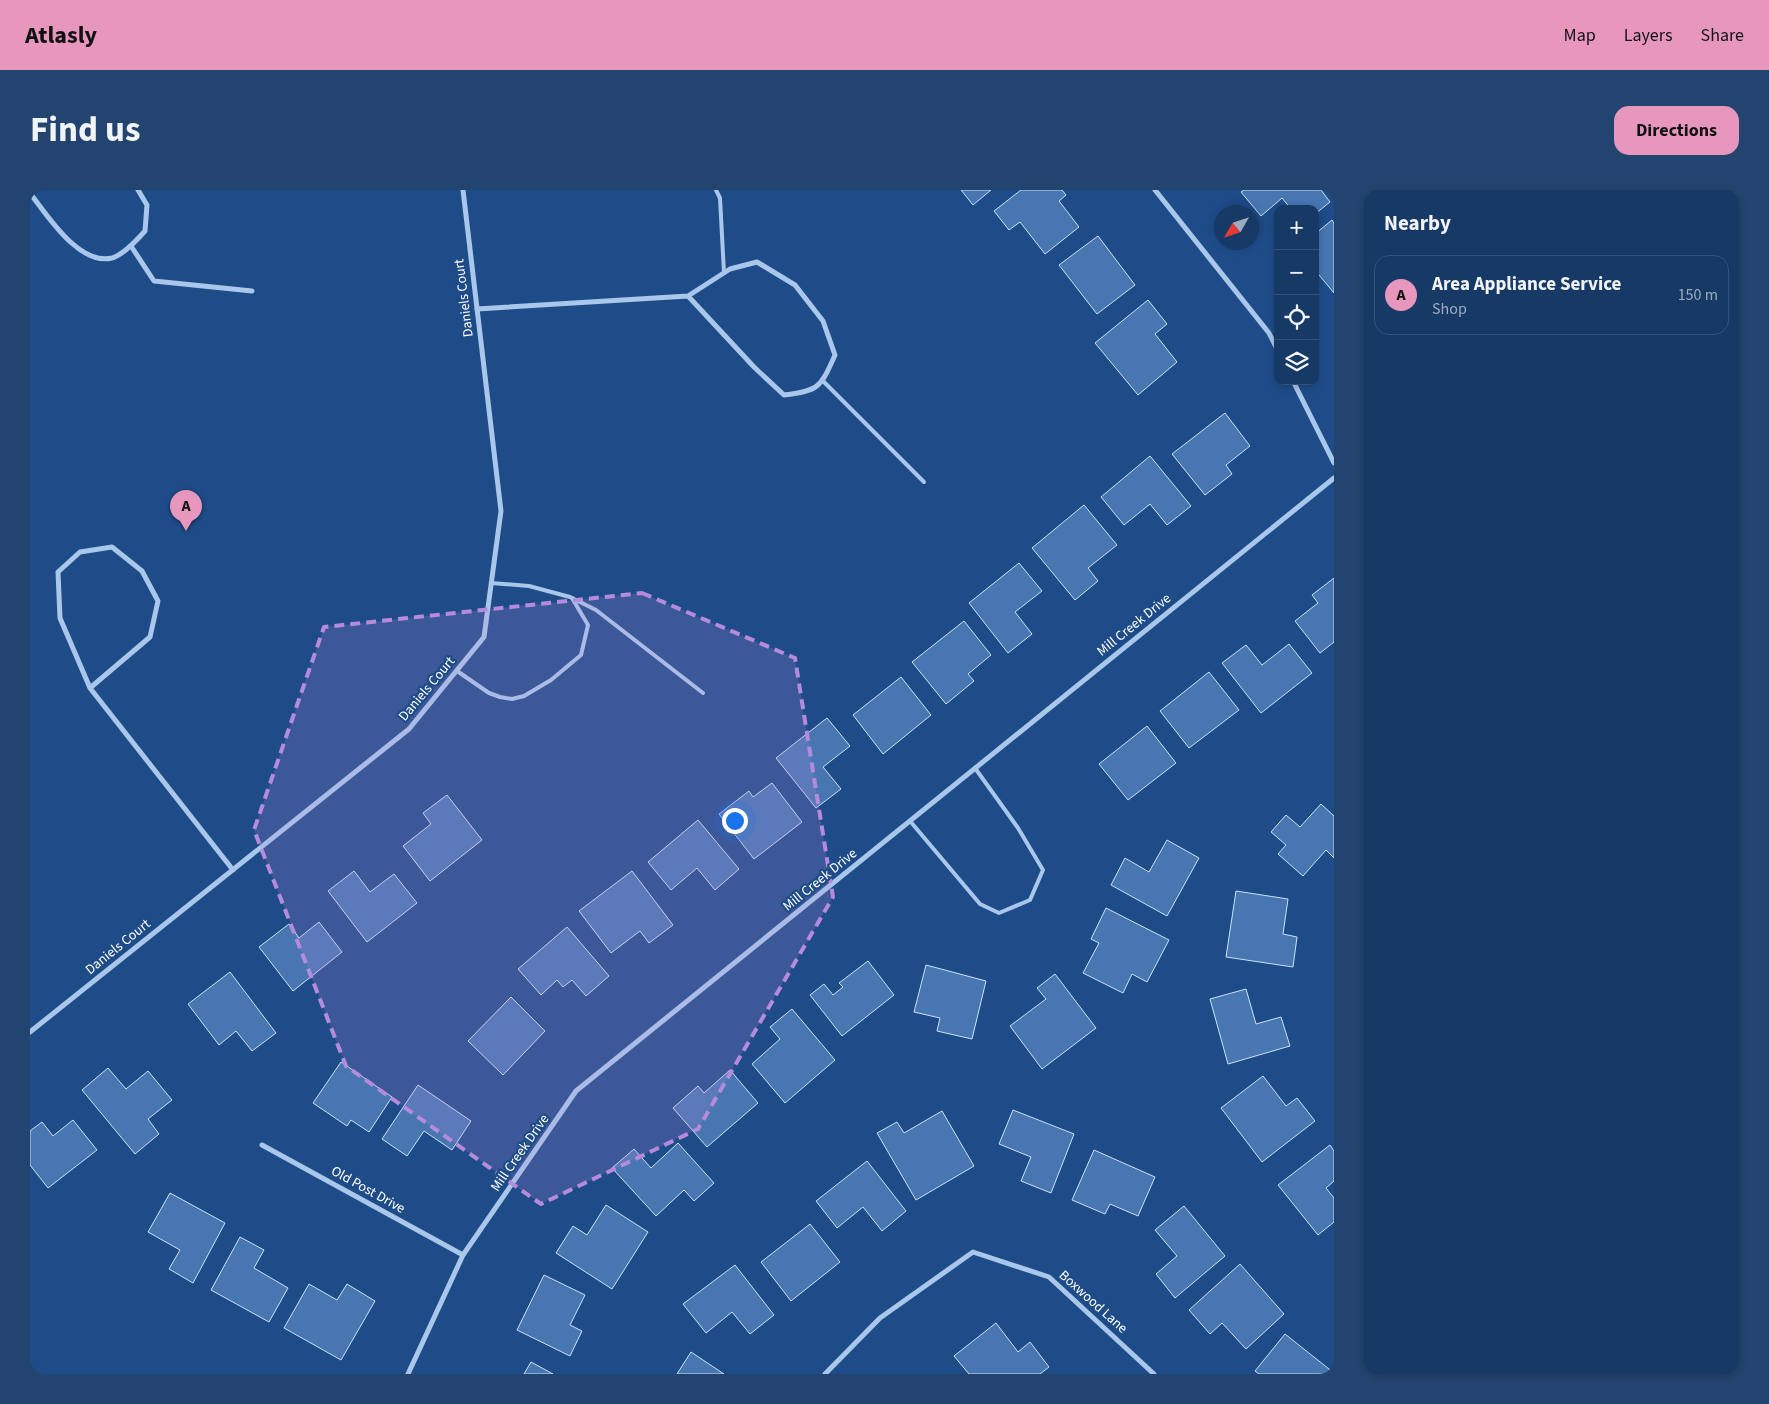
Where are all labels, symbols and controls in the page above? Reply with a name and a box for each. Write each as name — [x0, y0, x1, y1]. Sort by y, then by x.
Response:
text: Atlasly — [25, 18, 97, 53]
text: Map — [1564, 23, 1596, 48]
text: Layers — [1624, 23, 1673, 48]
text: Share — [1701, 23, 1744, 48]
text: Find us — [30, 105, 140, 155]
button: Directions — [1614, 106, 1739, 155]
north arrow — [1214, 205, 1259, 250]
map controls — [1274, 205, 1319, 385]
button: + — [1274, 205, 1319, 250]
text: Nearby — [1384, 208, 1451, 238]
button: − — [1274, 250, 1319, 295]
street label: Daniels Court — [449, 257, 479, 338]
text: Area Appliance Service — [1432, 271, 1621, 298]
text: A — [1396, 284, 1406, 306]
text: 150 m — [1678, 284, 1718, 306]
button: locate — [1274, 295, 1319, 340]
text: Shop — [1432, 298, 1467, 320]
button: layers — [1274, 340, 1319, 385]
pin: A — [170, 490, 202, 531]
street label: Mill Creek Drive — [1093, 589, 1175, 661]
street label: Daniels Court — [394, 652, 460, 726]
your location — [722, 808, 748, 834]
street label: Mill Creek Drive — [779, 844, 861, 916]
street label: Daniels Court — [81, 914, 155, 980]
street label: Mill Creek Drive — [486, 1110, 554, 1196]
street label: Old Post Drive — [327, 1161, 409, 1219]
street label: Boxwood Lane — [1054, 1266, 1132, 1338]

